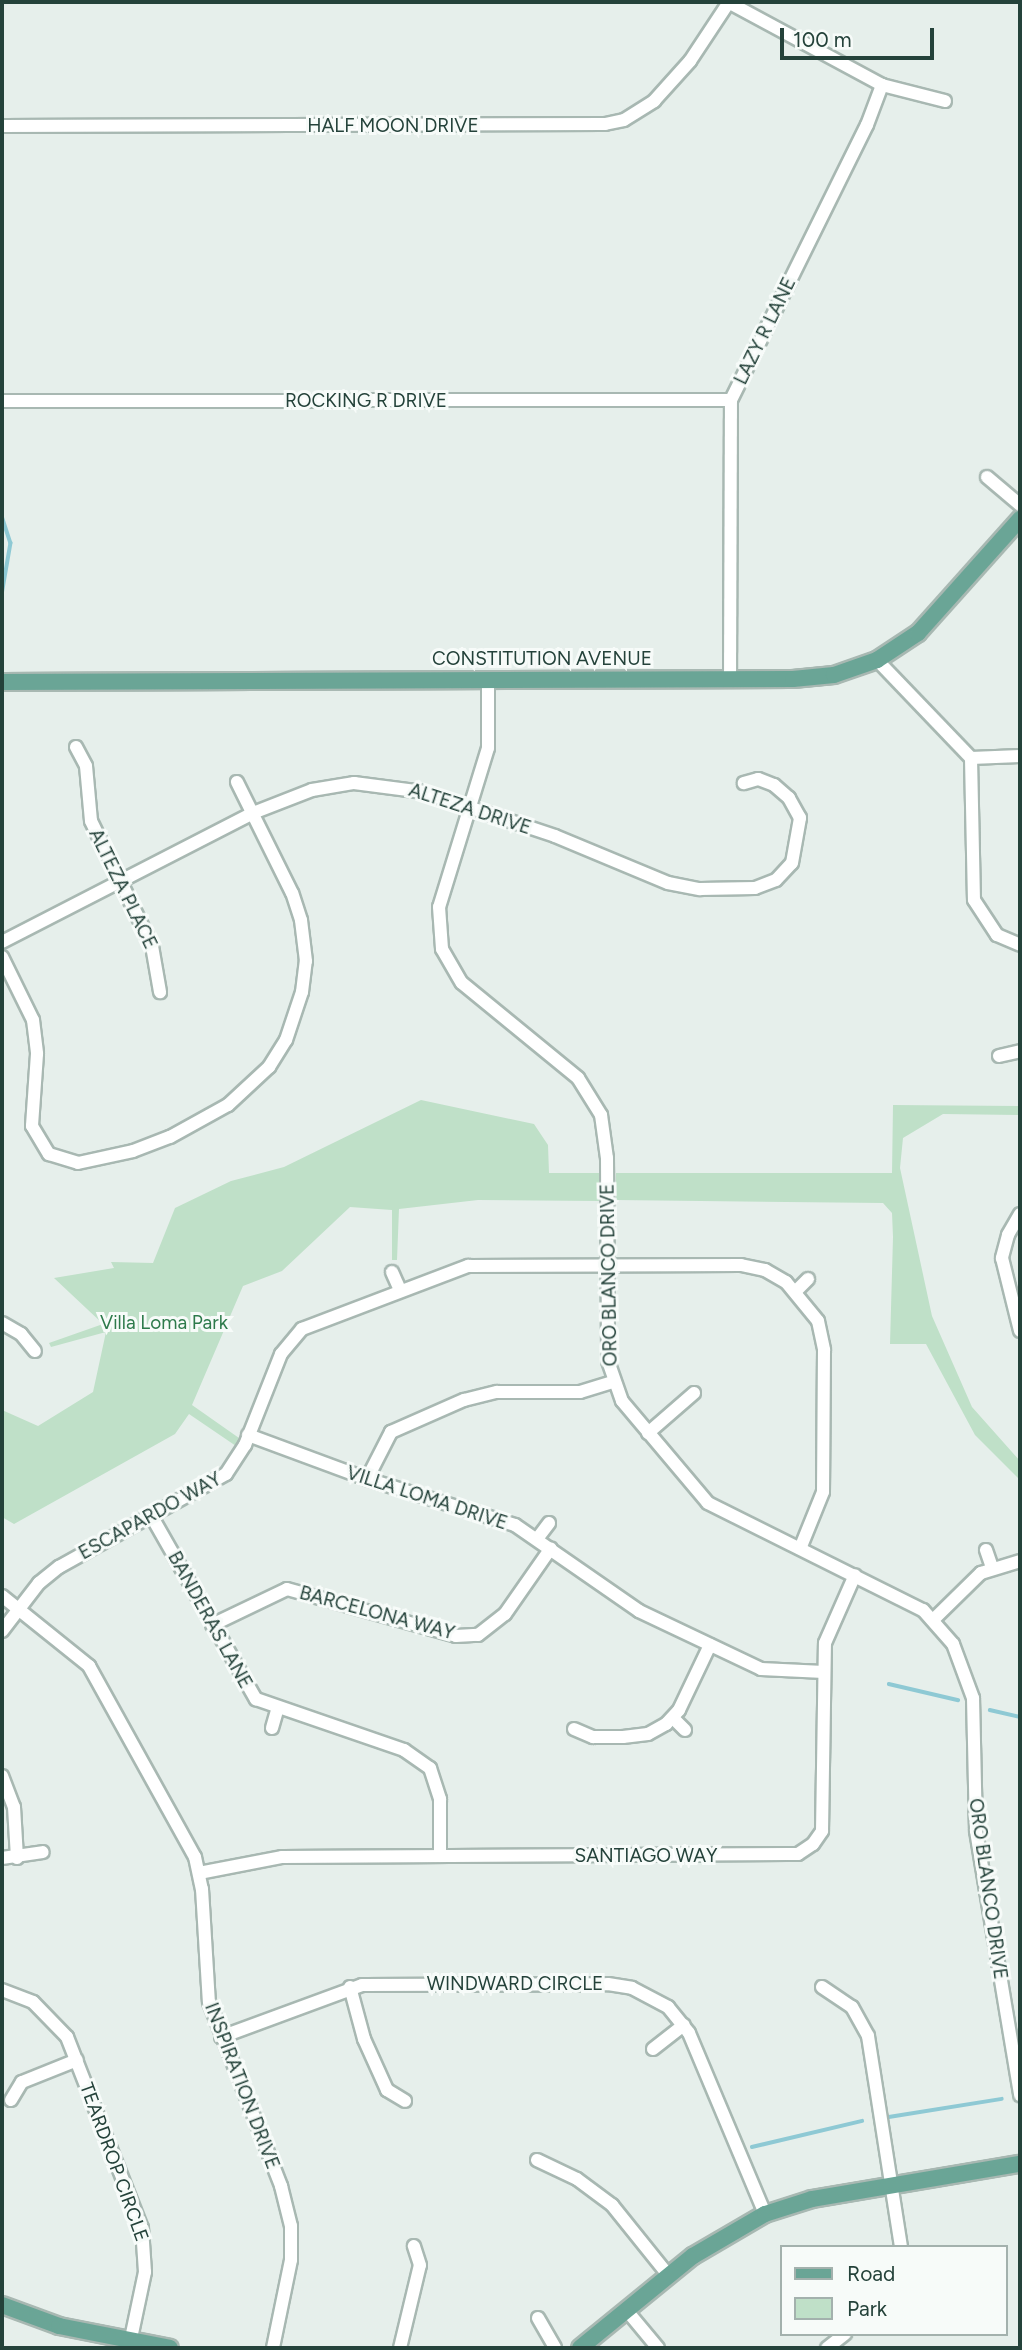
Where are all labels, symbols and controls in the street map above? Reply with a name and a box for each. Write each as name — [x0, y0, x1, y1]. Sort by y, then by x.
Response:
scale bar — [784, 14, 938, 58]
text: 100 m — [793, 27, 852, 52]
street label: HALF MOON DRIVE — [307, 115, 479, 137]
street label: LAZY R LANE — [729, 274, 801, 388]
street label: ROCKING R DRIVE — [285, 390, 447, 412]
street label: CONSTITUTION AVENUE — [432, 648, 652, 670]
street label: ALTEZA DRIVE — [406, 778, 534, 840]
street label: ALTEZA PLACE — [84, 825, 162, 953]
street label: ORO BLANCO DRIVE — [596, 1183, 622, 1367]
park label: Villa Loma Park — [100, 1312, 228, 1334]
street label: VILLA LOMA DRIVE — [344, 1461, 510, 1535]
street label: ESCAPARDO WAY — [75, 1467, 225, 1565]
street label: BANDERAS LANE — [163, 1547, 257, 1693]
street label: BARCELONA WAY — [297, 1581, 457, 1645]
street label: ORO BLANCO DRIVE — [964, 1797, 1012, 1981]
street label: SANTIAGO WAY — [575, 1845, 717, 1867]
street label: WINDWARD CIRCLE — [427, 1973, 603, 1995]
street label: INSPIRATION DRIVE — [200, 2000, 284, 2172]
street label: TEARDROP CIRCLE — [75, 2079, 153, 2245]
legend — [780, 2245, 1008, 2336]
text: Road — [847, 2261, 895, 2286]
text: Park — [847, 2296, 887, 2321]

